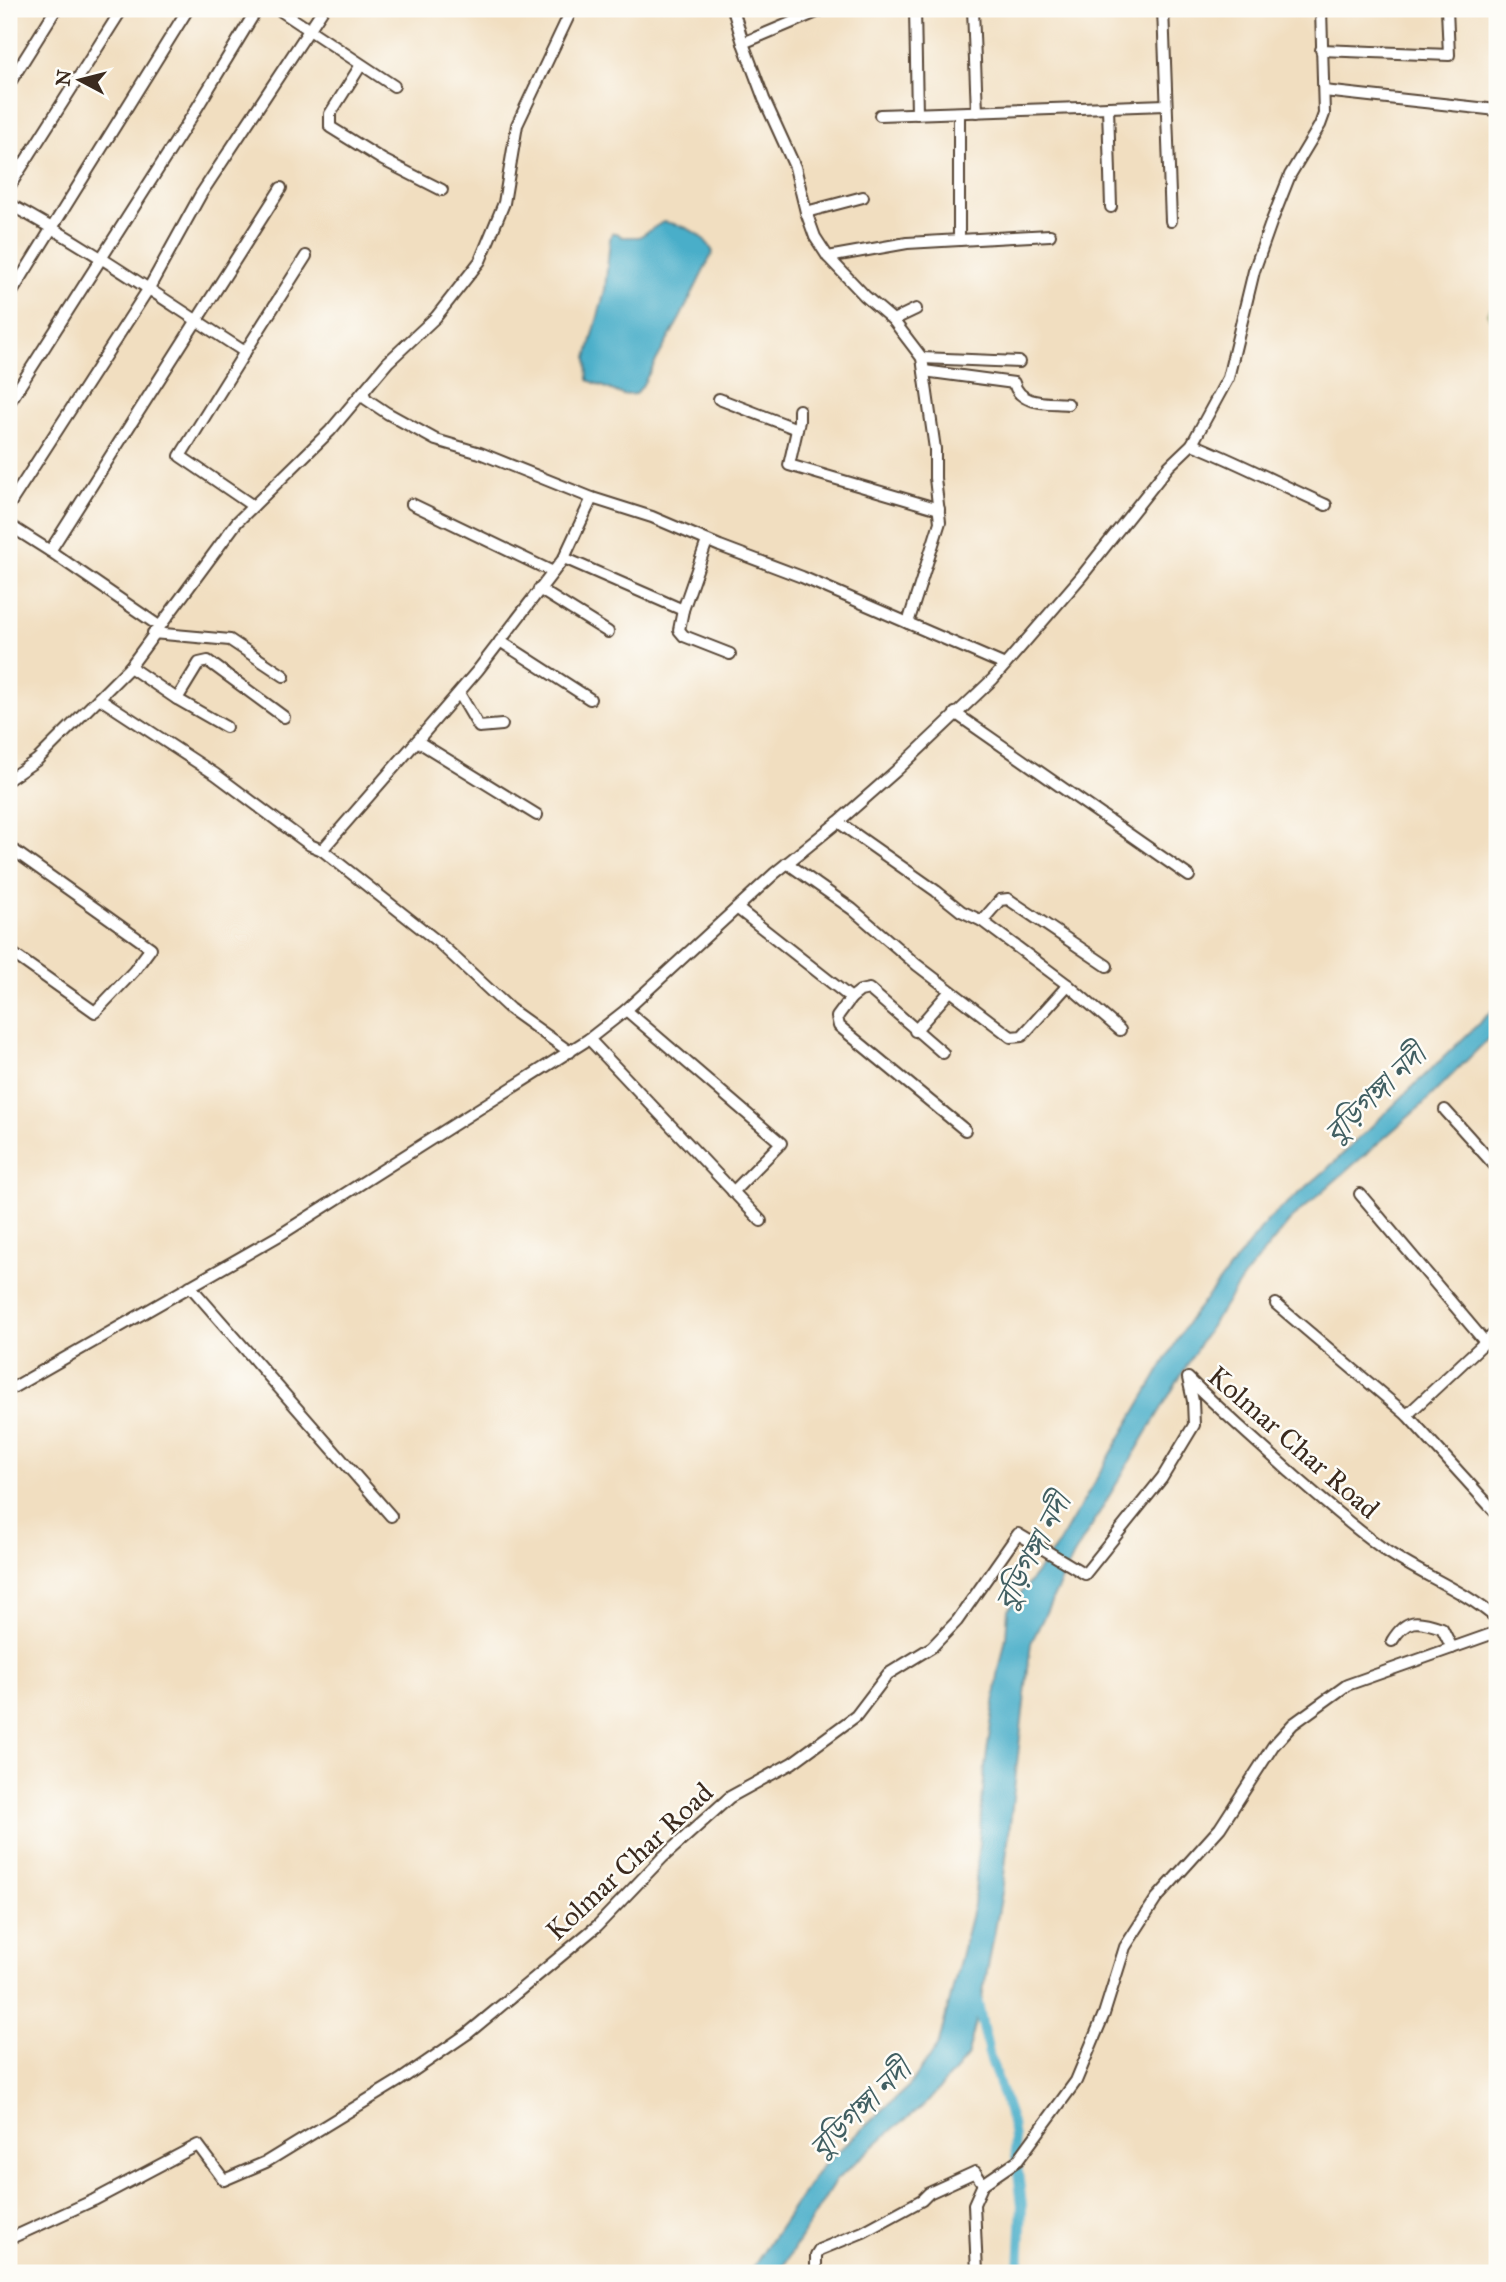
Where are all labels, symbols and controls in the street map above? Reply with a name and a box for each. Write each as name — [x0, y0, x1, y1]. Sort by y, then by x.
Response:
north arrow — [46, 46, 116, 116]
text: N — [51, 69, 76, 87]
water label: বুড়িগঙ্গা নদী — [1317, 1035, 1435, 1151]
street label: Kolmar Char Road — [1201, 1358, 1387, 1526]
water label: বুড়িগঙ্গা নদী — [987, 1485, 1080, 1616]
street label: Kolmar Char Road — [538, 1775, 720, 1948]
water label: বুড়িগঙ্গা নদী — [802, 2050, 920, 2166]

